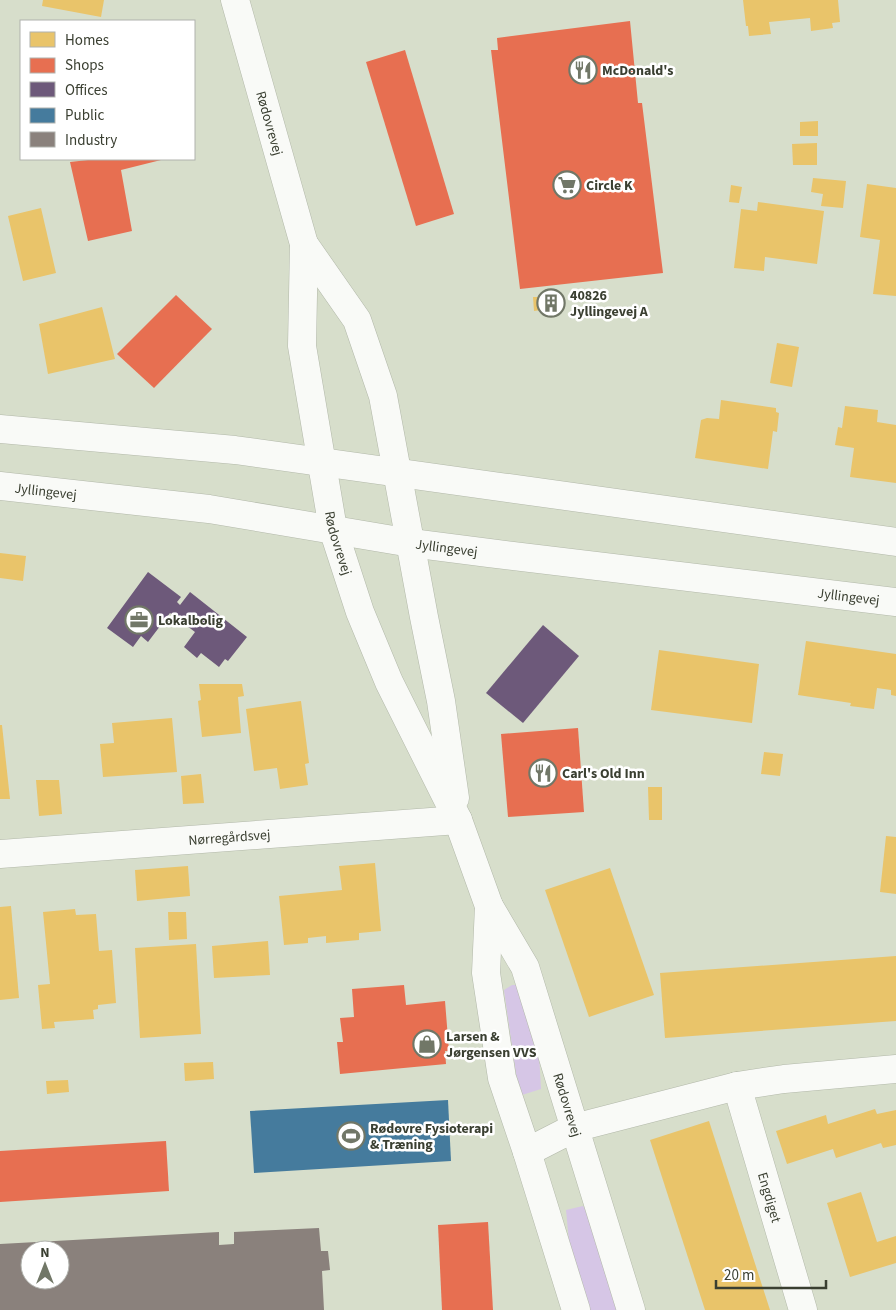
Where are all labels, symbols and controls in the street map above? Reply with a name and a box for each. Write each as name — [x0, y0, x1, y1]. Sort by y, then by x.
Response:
legend — [20, 20, 195, 160]
text: Homes — [65, 30, 109, 51]
text: Shops — [65, 55, 104, 76]
restaurant icon: McDonald's — [568, 55, 598, 85]
place label: McDonald's — [602, 61, 673, 81]
text: Offices — [65, 80, 108, 101]
street label: Rødovrevej — [250, 89, 287, 158]
text: Public — [65, 105, 104, 126]
text: Industry — [65, 130, 117, 151]
supermarket icon: Circle K — [552, 170, 582, 200]
place label: Circle K — [586, 176, 633, 196]
place label: 40826 Jyllingevej A — [570, 286, 649, 322]
building icon: 40826 Jyllingevej A — [536, 288, 566, 318]
street label: Jyllingevej — [14, 479, 78, 505]
street label: Rødovrevej — [319, 510, 356, 578]
street label: Jyllingevej — [414, 535, 479, 562]
street label: Jyllingevej — [816, 584, 881, 611]
office icon: Lokalbolig — [124, 605, 154, 635]
place label: Lokalbolig — [158, 611, 223, 631]
restaurant icon: Carl's Old Inn — [528, 758, 558, 788]
place label: Carl's Old Inn — [562, 764, 645, 784]
street label: Nørregårdsvej — [188, 825, 271, 851]
place label: Larsen & Jørgensen VVS — [446, 1027, 537, 1063]
shop icon: Larsen & Jørgensen VVS — [412, 1029, 442, 1059]
street label: Rødovrevej — [547, 1071, 586, 1140]
place label: Rødovre Fysioterapi & Træning — [370, 1119, 493, 1155]
sports icon: Rødovre Fysioterapi & Træning — [336, 1121, 366, 1151]
street label: Engdiget — [752, 1170, 786, 1225]
north arrow — [20, 1240, 70, 1290]
text: N — [40, 1243, 50, 1263]
scale bar — [716, 1258, 826, 1290]
text: 20 m — [724, 1265, 754, 1286]

